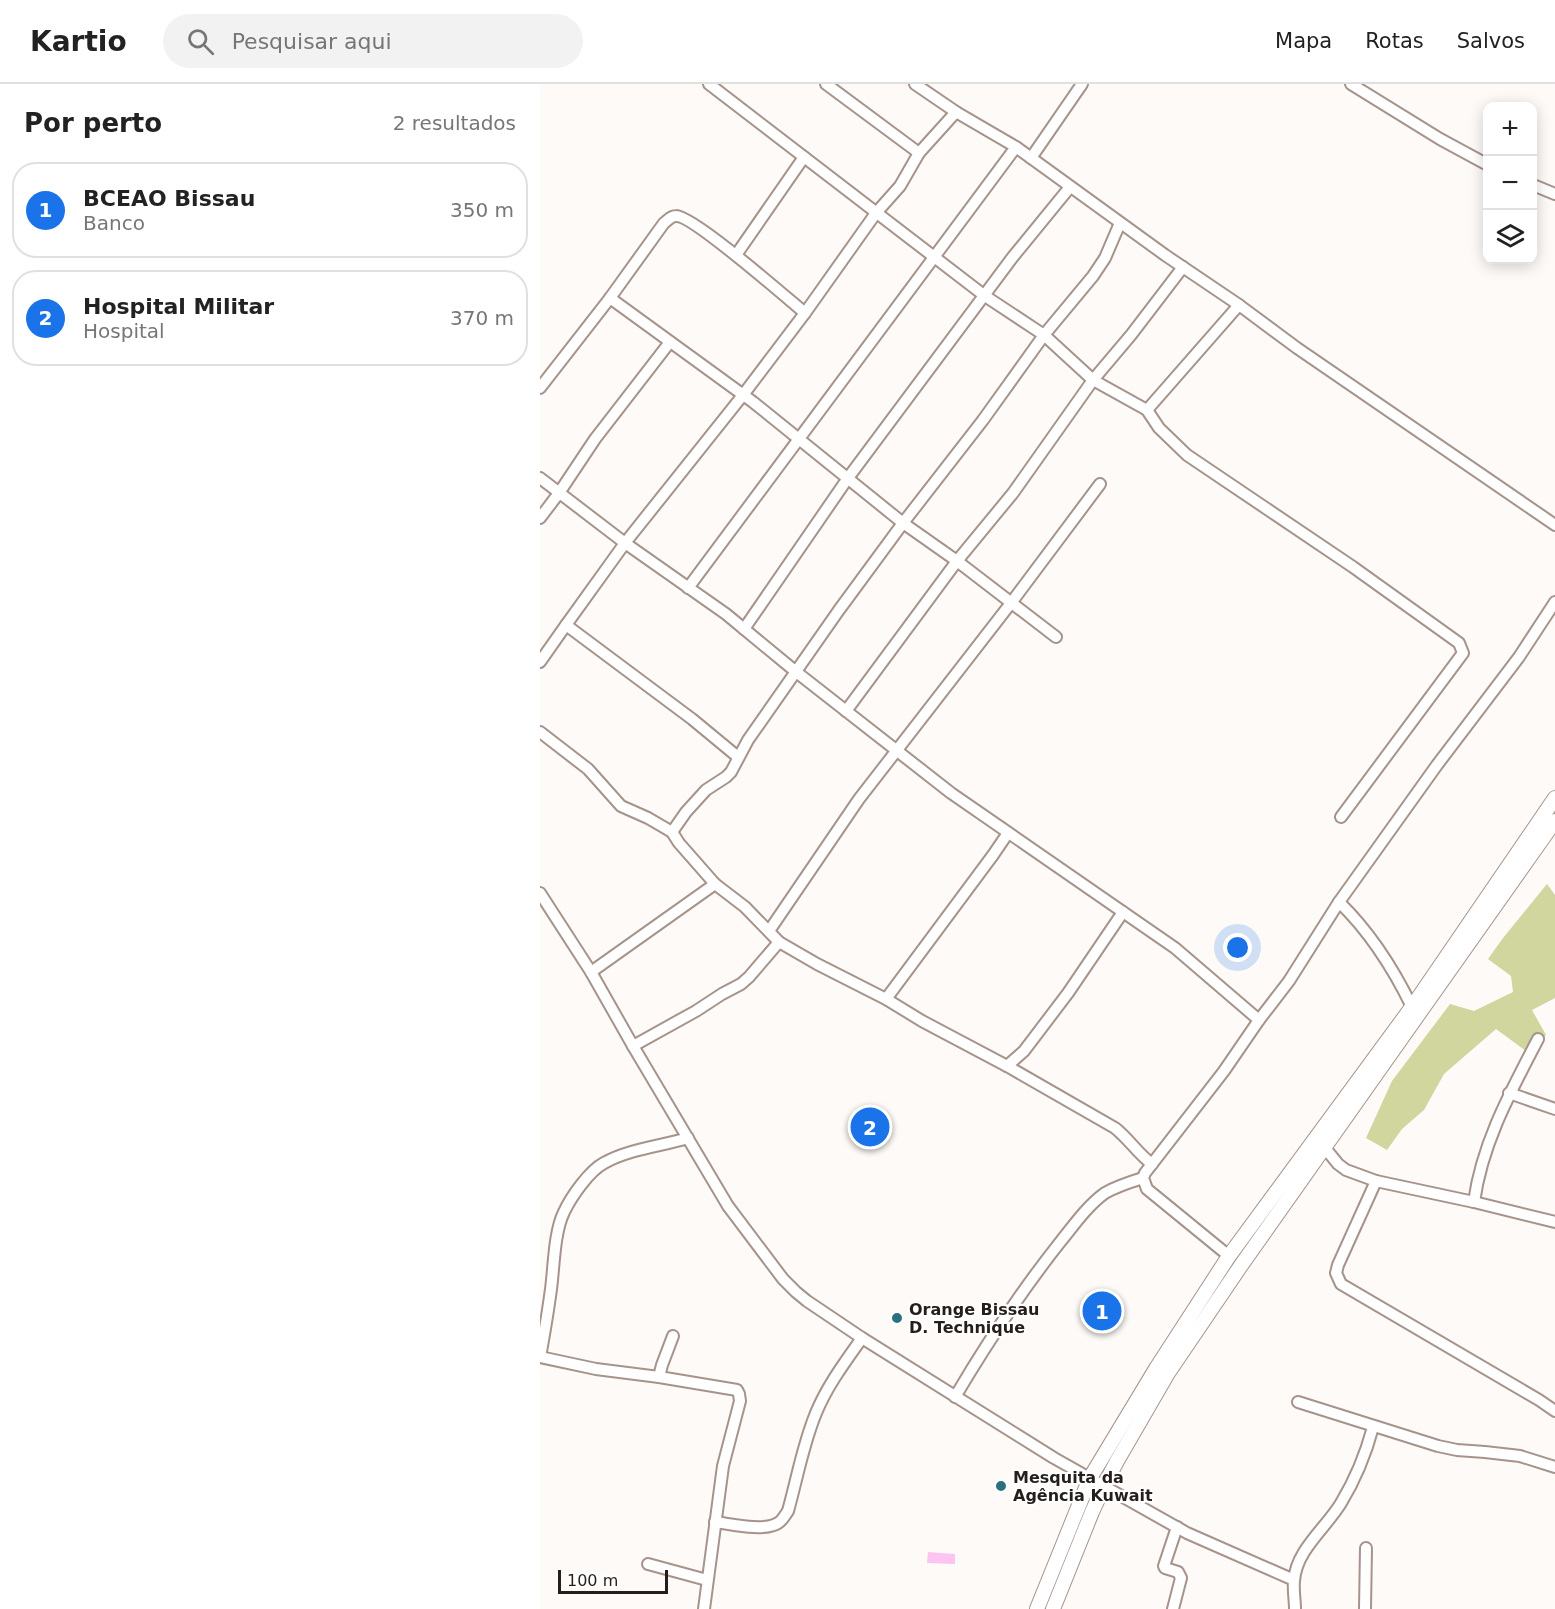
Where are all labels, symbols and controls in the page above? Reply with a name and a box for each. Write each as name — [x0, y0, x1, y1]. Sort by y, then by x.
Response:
search box — [163, 14, 583, 68]
text: Kartio — [30, 25, 127, 58]
icon: search — [184, 25, 217, 58]
text: Pesquisar aqui — [232, 29, 392, 54]
text: Mapa — [1275, 29, 1332, 53]
text: Rotas — [1365, 29, 1424, 53]
text: Salvos — [1457, 29, 1525, 53]
map controls — [1483, 102, 1537, 264]
button: + — [1483, 102, 1537, 156]
text: Por perto — [24, 108, 162, 138]
text: 2 resultados — [393, 111, 516, 135]
button: − — [1483, 156, 1537, 210]
text: BCEAO Bissau — [83, 186, 255, 211]
text: 1 — [39, 198, 52, 222]
text: 350 m — [450, 198, 514, 222]
button: layers — [1483, 210, 1537, 264]
text: Banco — [83, 211, 145, 235]
text: Hospital Militar — [83, 294, 274, 319]
text: 2 — [39, 306, 52, 330]
text: 370 m — [450, 306, 514, 330]
text: Hospital — [83, 319, 165, 343]
your location — [1223, 933, 1252, 962]
pin: 2 — [850, 1104, 890, 1150]
pin: 1 — [1082, 1288, 1122, 1334]
place label: Orange Bissau D. Technique — [909, 1300, 1039, 1337]
marker: Orange Bissau D. Technique — [890, 1311, 904, 1325]
place label: Mesquita da Agência Kuwait — [1013, 1468, 1153, 1505]
marker: Mesquita da Agência Kuwait — [994, 1479, 1008, 1493]
scale bar — [558, 1567, 668, 1594]
text: 100 m — [567, 1571, 618, 1590]

